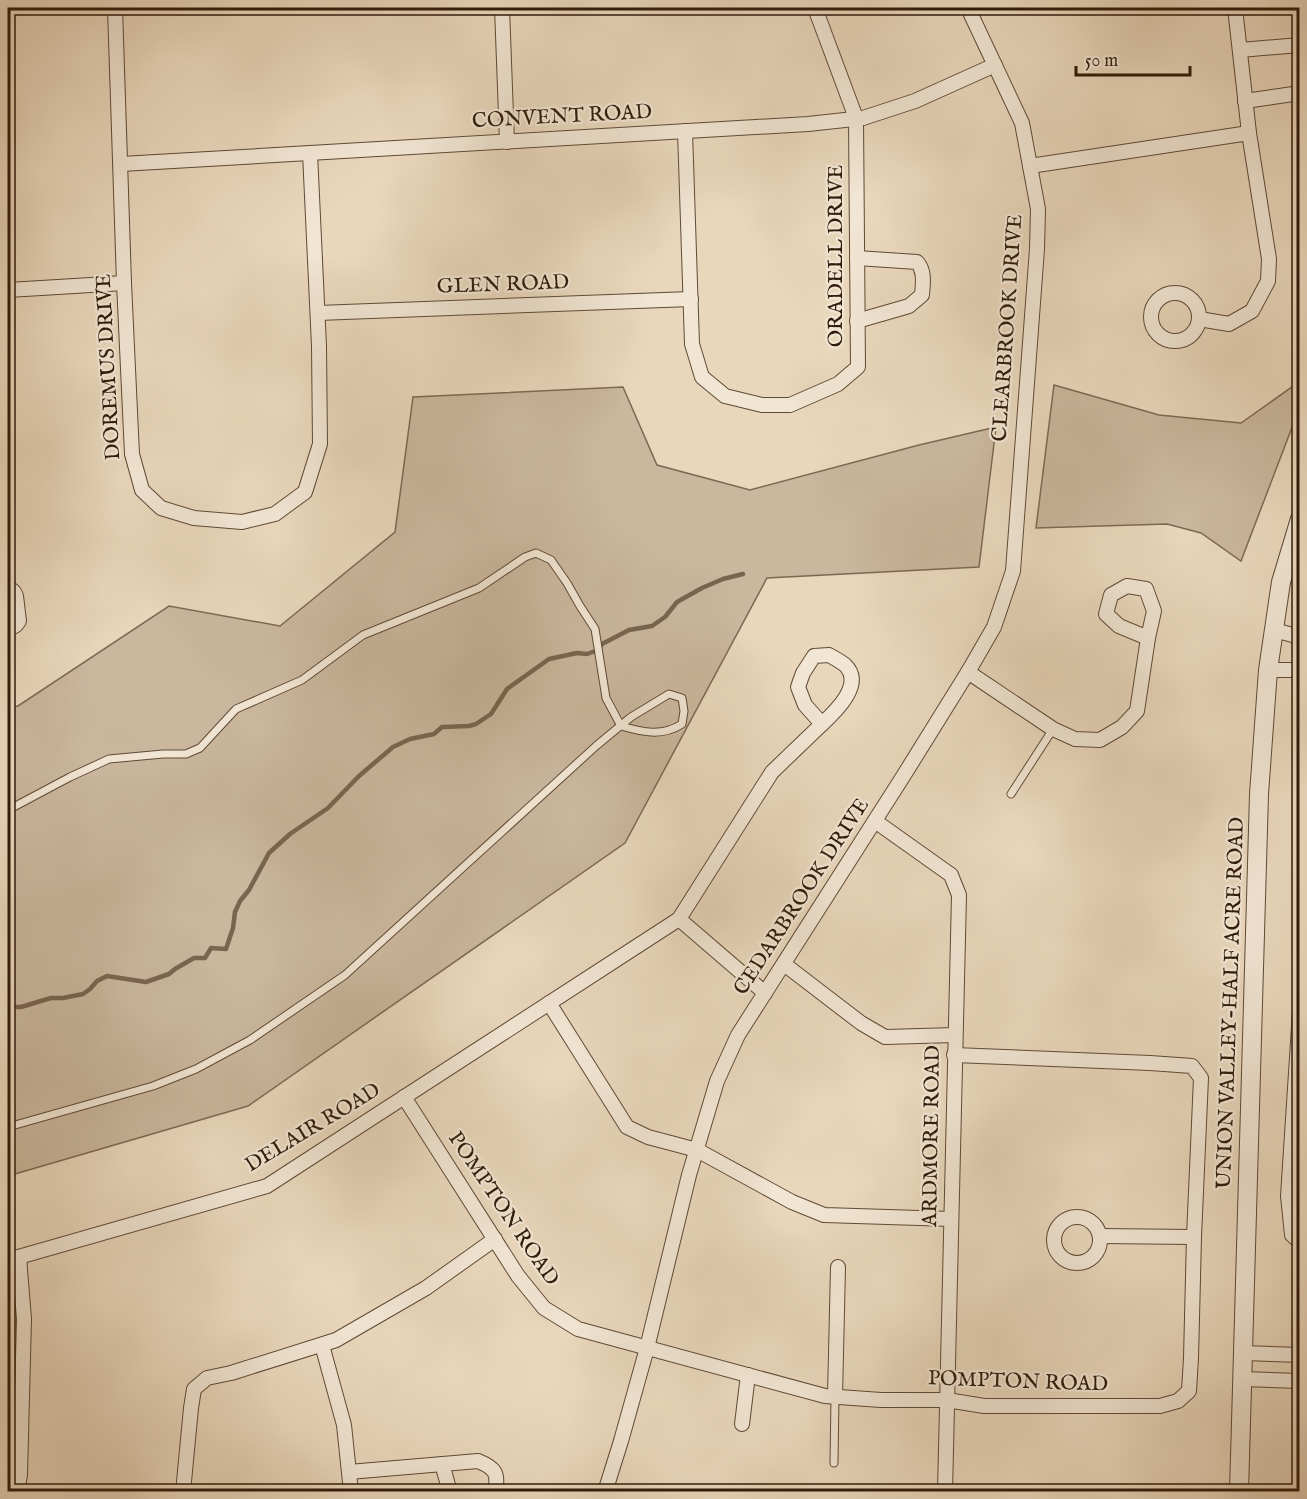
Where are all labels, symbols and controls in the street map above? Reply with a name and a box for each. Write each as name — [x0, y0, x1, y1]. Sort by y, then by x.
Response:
scale bar — [1076, 39, 1190, 77]
text: 50 m — [1085, 50, 1118, 73]
street label: CONVENT ROAD — [471, 99, 653, 135]
street label: ORADELL DRIVE — [823, 165, 850, 347]
street label: CLEARBROOK DRIVE — [987, 213, 1029, 443]
street label: GLEN ROAD — [436, 269, 570, 301]
street label: DOREMUS DRIVE — [91, 273, 127, 461]
street label: CEDARBROOK DRIVE — [728, 793, 876, 1001]
street label: UNION VALLEY-HALF ACRE ROAD — [1211, 817, 1251, 1189]
street label: ARDMORE ROAD — [917, 1045, 947, 1228]
street label: DELAIR ROAD — [240, 1077, 386, 1179]
street label: POMPTON ROAD — [441, 1127, 565, 1291]
street label: POMPTON ROAD — [927, 1365, 1109, 1399]

